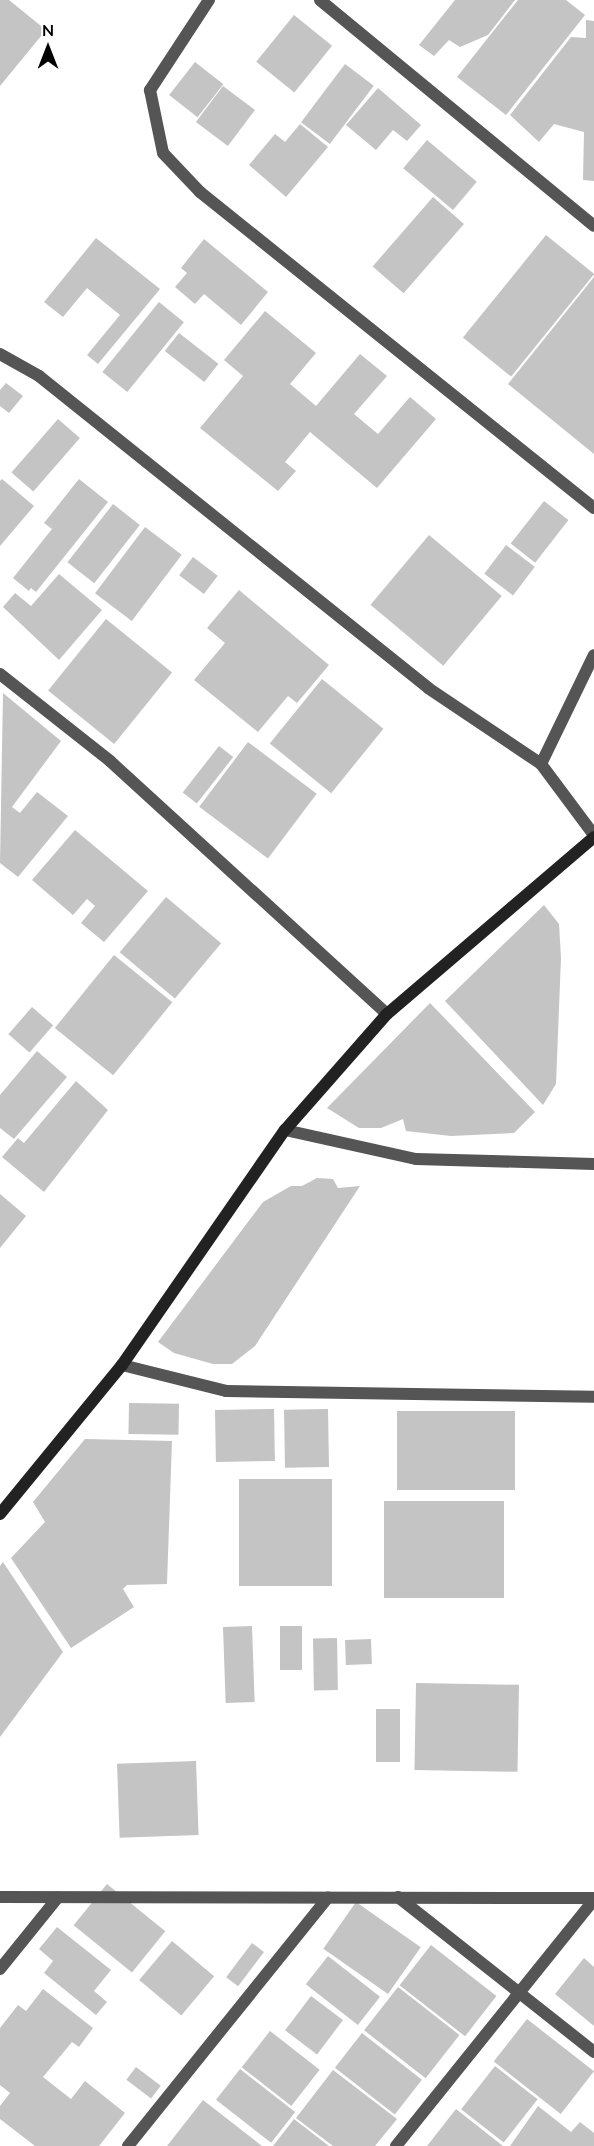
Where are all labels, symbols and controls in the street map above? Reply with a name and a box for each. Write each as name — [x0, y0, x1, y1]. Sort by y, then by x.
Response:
north arrow — [18, 18, 78, 78]
text: N — [42, 20, 54, 40]

